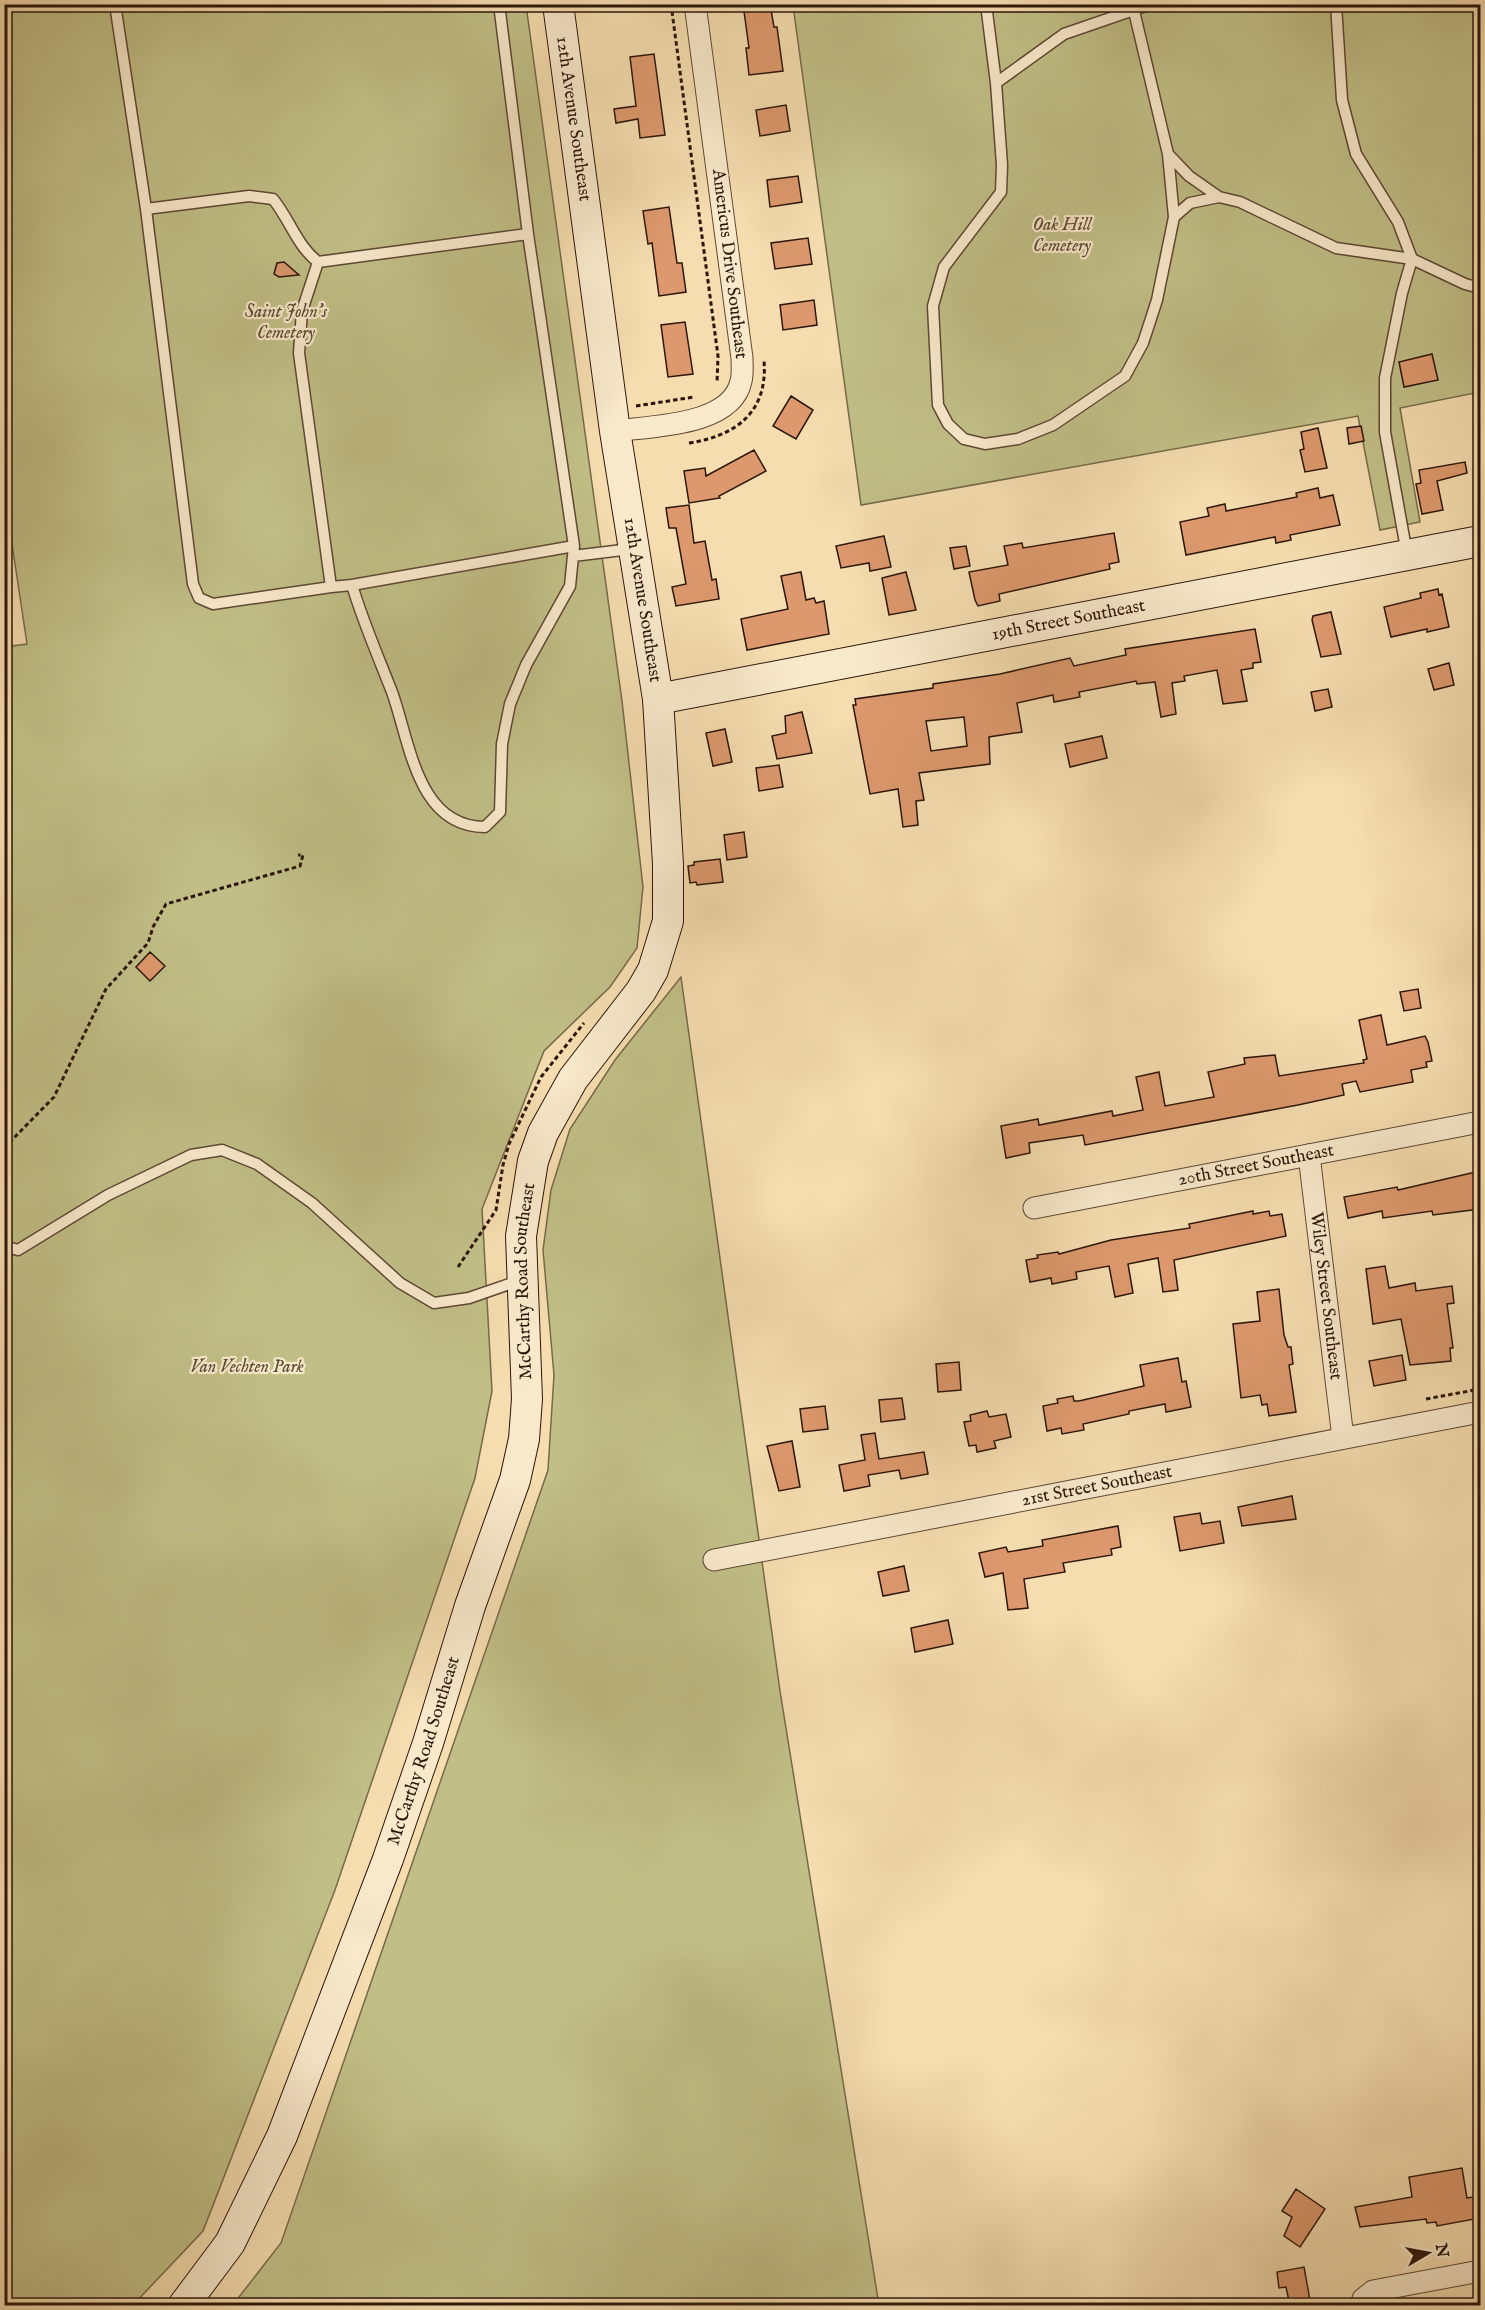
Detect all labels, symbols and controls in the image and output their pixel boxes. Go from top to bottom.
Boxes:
street label: 12th Avenue Southeast [550,35,596,203]
street label: Americus Drive Southeast [706,167,752,360]
park label: Oak Hill Cemetery [1033,214,1093,258]
park label: Saint John's Cemetery [245,301,328,345]
street label: 12th Avenue Southeast [618,516,666,684]
street label: 19th Street Southeast [990,594,1147,646]
street label: 20th Street Southeast [1176,1139,1336,1191]
street label: McCarthy Road Southeast [509,1181,541,1380]
street label: Wiley Street Southeast [1304,1211,1347,1381]
park label: Van Vechten Park [190,1356,304,1379]
street label: 21st Street Southeast [1020,1460,1174,1512]
street label: McCarthy Road Southeast [382,1654,465,1848]
north arrow [1398,2223,1458,2283]
text: N [1430,2241,1452,2259]

